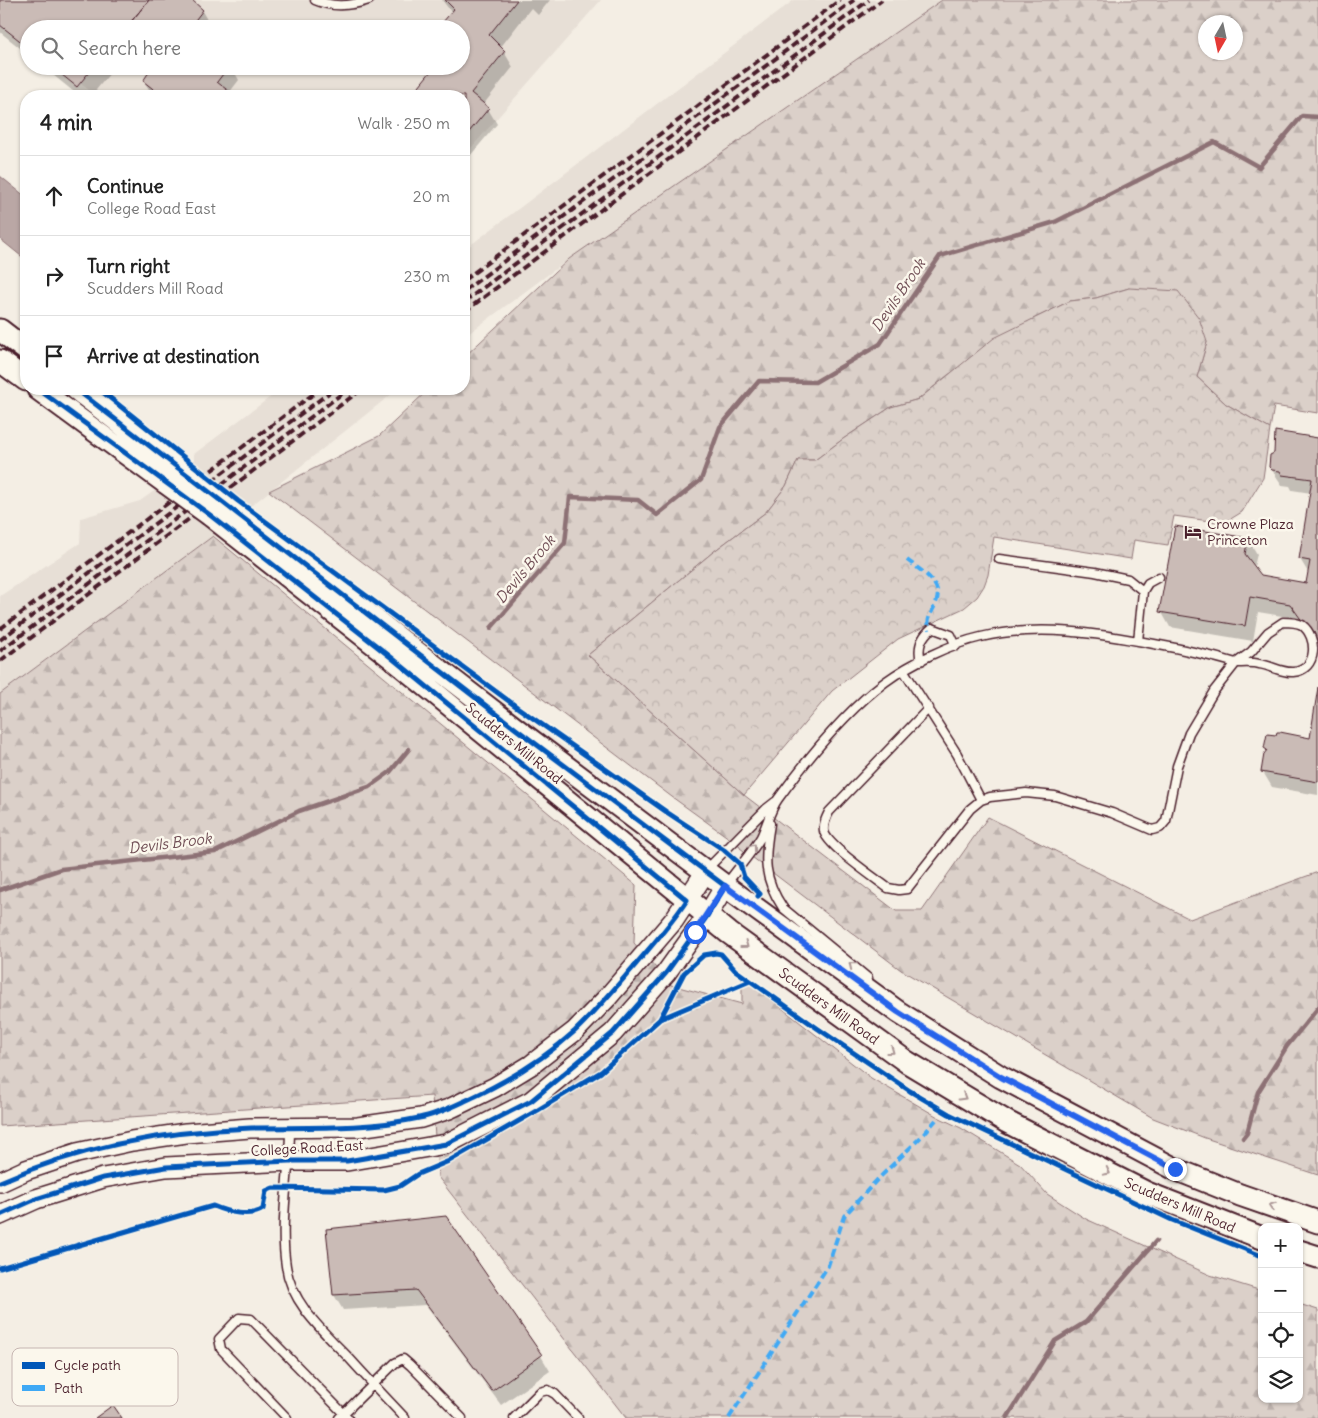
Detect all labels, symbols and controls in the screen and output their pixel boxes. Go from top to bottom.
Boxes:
north arrow [1198,15,1243,60]
search box [20,20,470,75]
icon: search [38,34,66,62]
text: Search here [78,36,181,60]
text: 4 min [40,109,92,136]
text: Walk · 250 m [358,113,450,133]
text: Continue [87,174,164,198]
icon: ahead [40,182,68,210]
text: 20 m [413,186,450,206]
text: College Road East [87,198,216,218]
text: Turn right [87,254,170,278]
water label: Devils Brook [867,254,930,335]
icon: right [40,262,68,290]
text: 230 m [404,266,450,286]
text: Scudders Mill Road [87,278,223,298]
icon: arrive [40,342,68,370]
text: Arrive at destination [87,344,260,368]
place label: Crowne Plaza Princeton [1207,515,1294,549]
hotel icon: Crowne Plaza Princeton [1183,522,1203,542]
water label: Devils Brook [491,530,560,607]
street label: Scudders Mill Road [462,698,566,788]
water label: Devils Brook [127,828,214,858]
one-way arrow [747,843,756,853]
route start [684,921,707,944]
one-way arrow [739,939,749,948]
one-way arrow [849,961,858,970]
street label: Scudders Mill Road [775,964,883,1048]
one-way arrow [885,1045,895,1054]
one-way arrow [957,1090,966,1100]
street label: College Road East [250,1136,364,1160]
route end [1164,1158,1187,1181]
one-way arrow [1101,1166,1110,1176]
street label: Scudders Mill Road [1122,1173,1238,1237]
one-way arrow [1268,1202,1277,1212]
map controls [1258,1223,1303,1403]
button: + [1258,1223,1303,1268]
button: − [1258,1268,1303,1313]
button: locate [1258,1313,1303,1358]
legend [12,1348,178,1406]
text: Cycle path [54,1356,121,1374]
button: layers [1258,1358,1303,1403]
text: Path [54,1379,83,1397]

